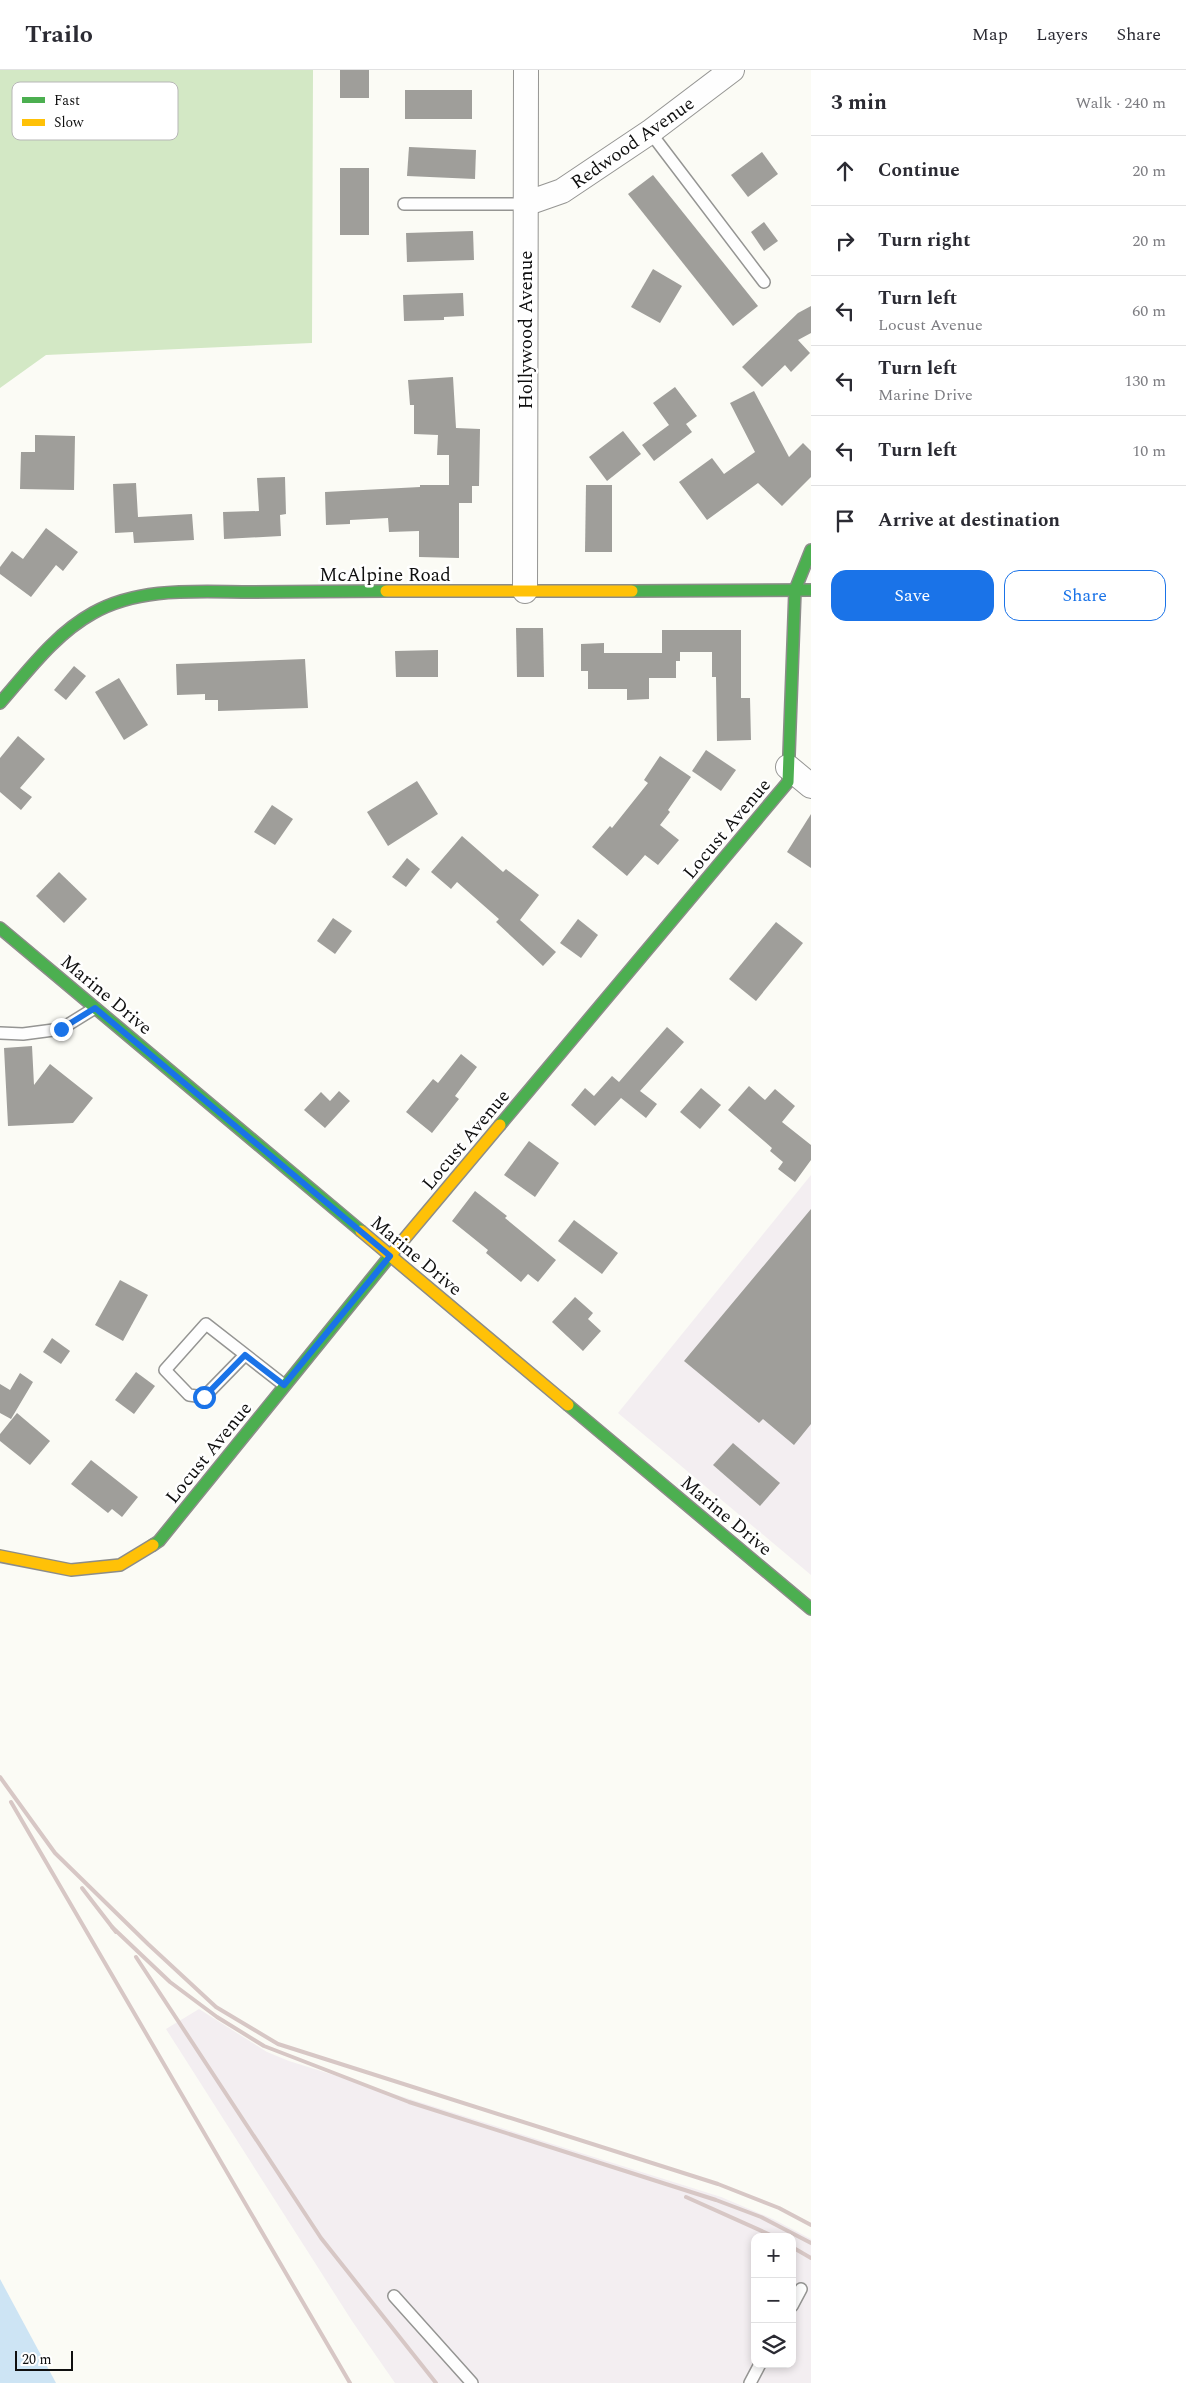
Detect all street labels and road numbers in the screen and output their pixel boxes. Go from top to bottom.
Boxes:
street label: Redwood Avenue [565,90,701,197]
street label: Hollywood Avenue [512,250,541,410]
street label: McAlpine Road [319,561,451,590]
street label: Locust Avenue [676,772,778,886]
street label: Marine Drive [54,948,158,1042]
street label: Locust Avenue [415,1083,517,1197]
street label: Marine Drive [364,1209,468,1303]
street label: Locust Avenue [159,1396,260,1510]
street label: Marine Drive [674,1469,778,1563]

